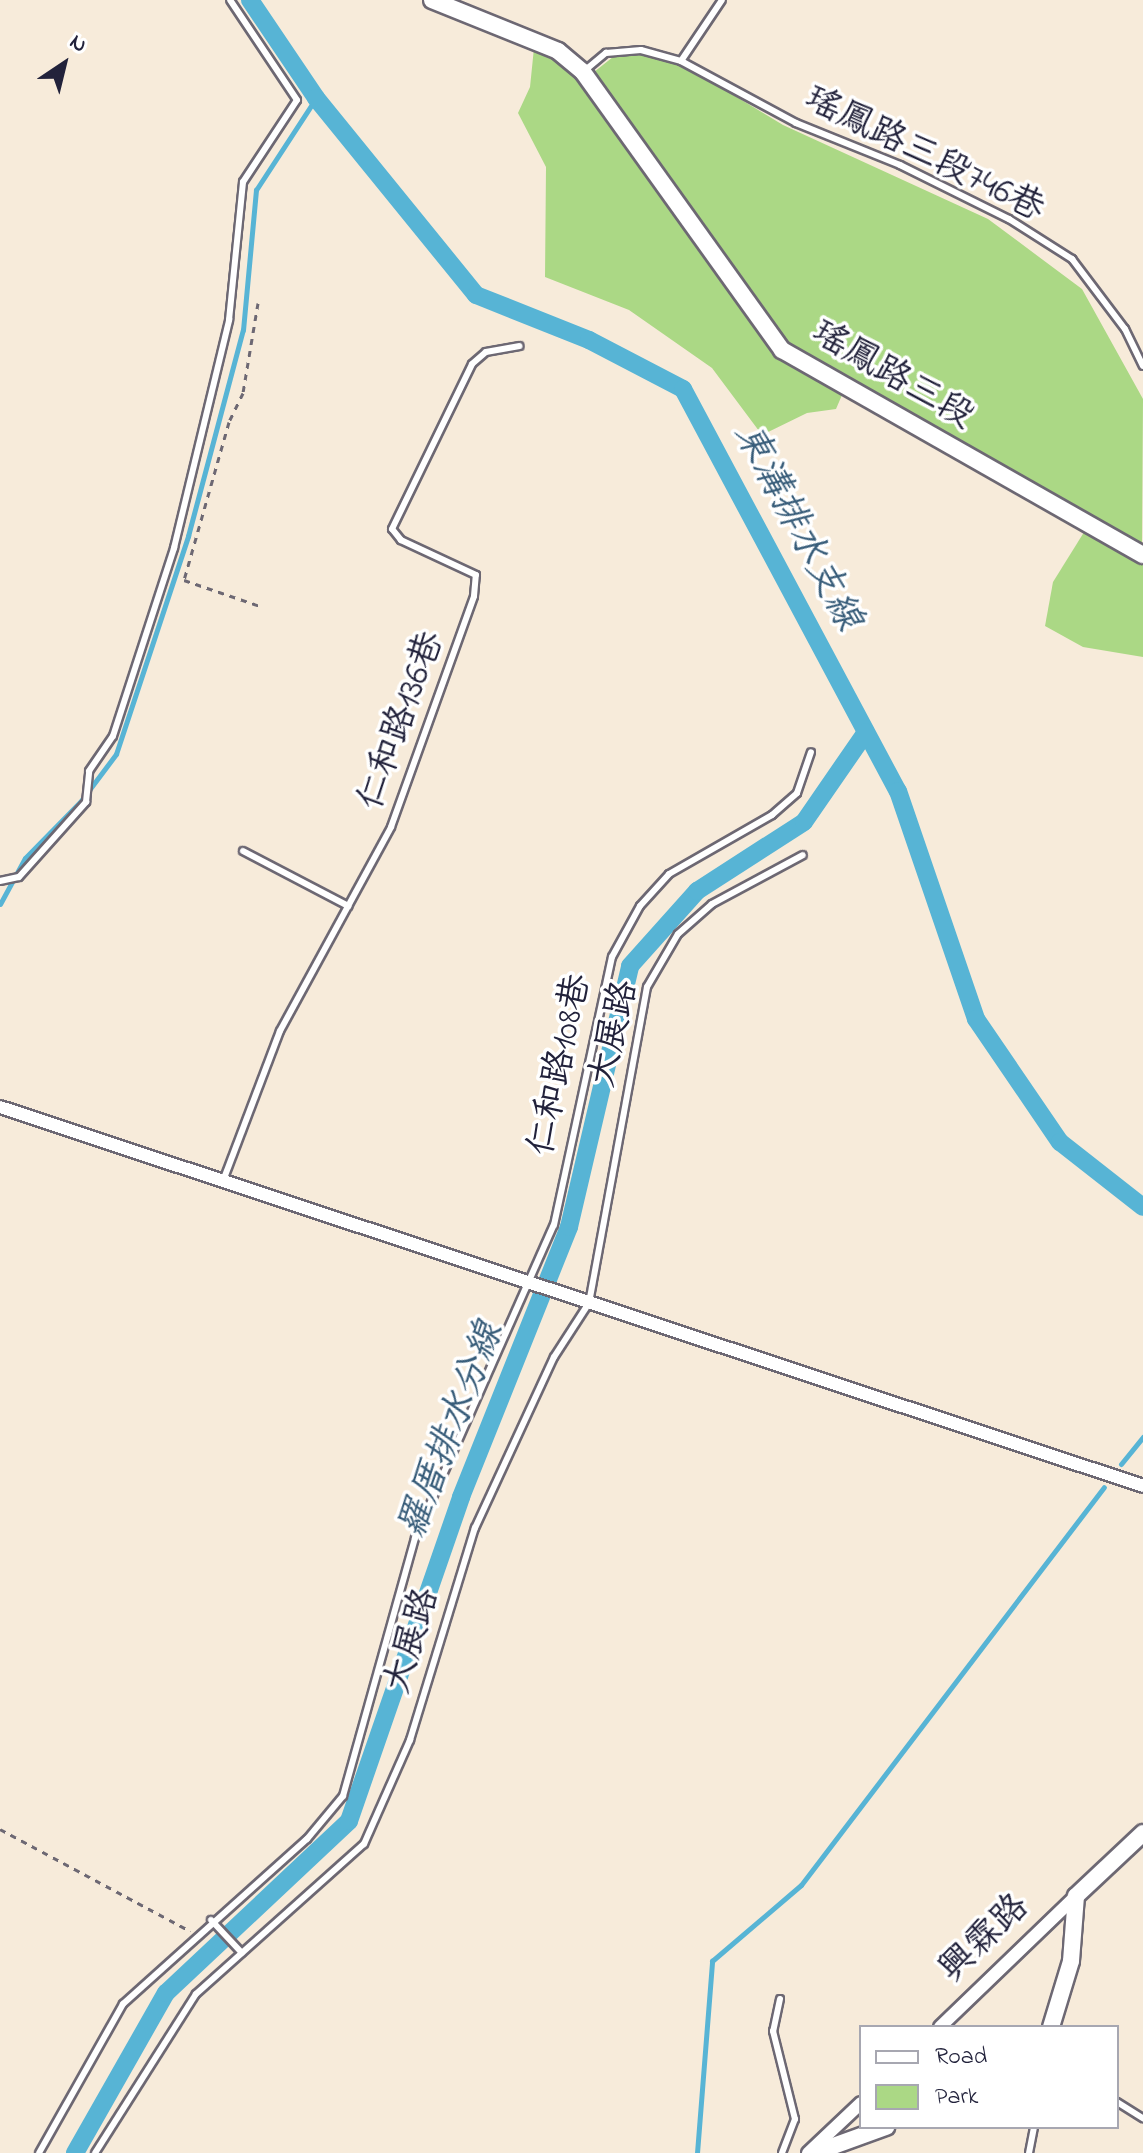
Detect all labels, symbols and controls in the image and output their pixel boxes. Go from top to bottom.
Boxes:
north arrow [24,24,104,104]
text: N [62,27,93,62]
street label: 瑤鳳路三段746巷 [797,78,1051,232]
street label: 瑤鳳路三段 [803,312,981,440]
water label: 東溝排水支線 [722,417,870,639]
street label: 仁和路136巷 [350,626,454,816]
street label: 仁和路108巷 [521,970,601,1160]
street label: 大展路 [582,977,648,1091]
water label: 羅厝排水分線 [391,1316,515,1546]
street label: 大展路 [377,1583,449,1699]
street label: 興霖路 [931,1886,1039,1992]
legend [859,2025,1119,2129]
text: Road [935,2040,987,2075]
text: Park [935,2080,978,2115]

